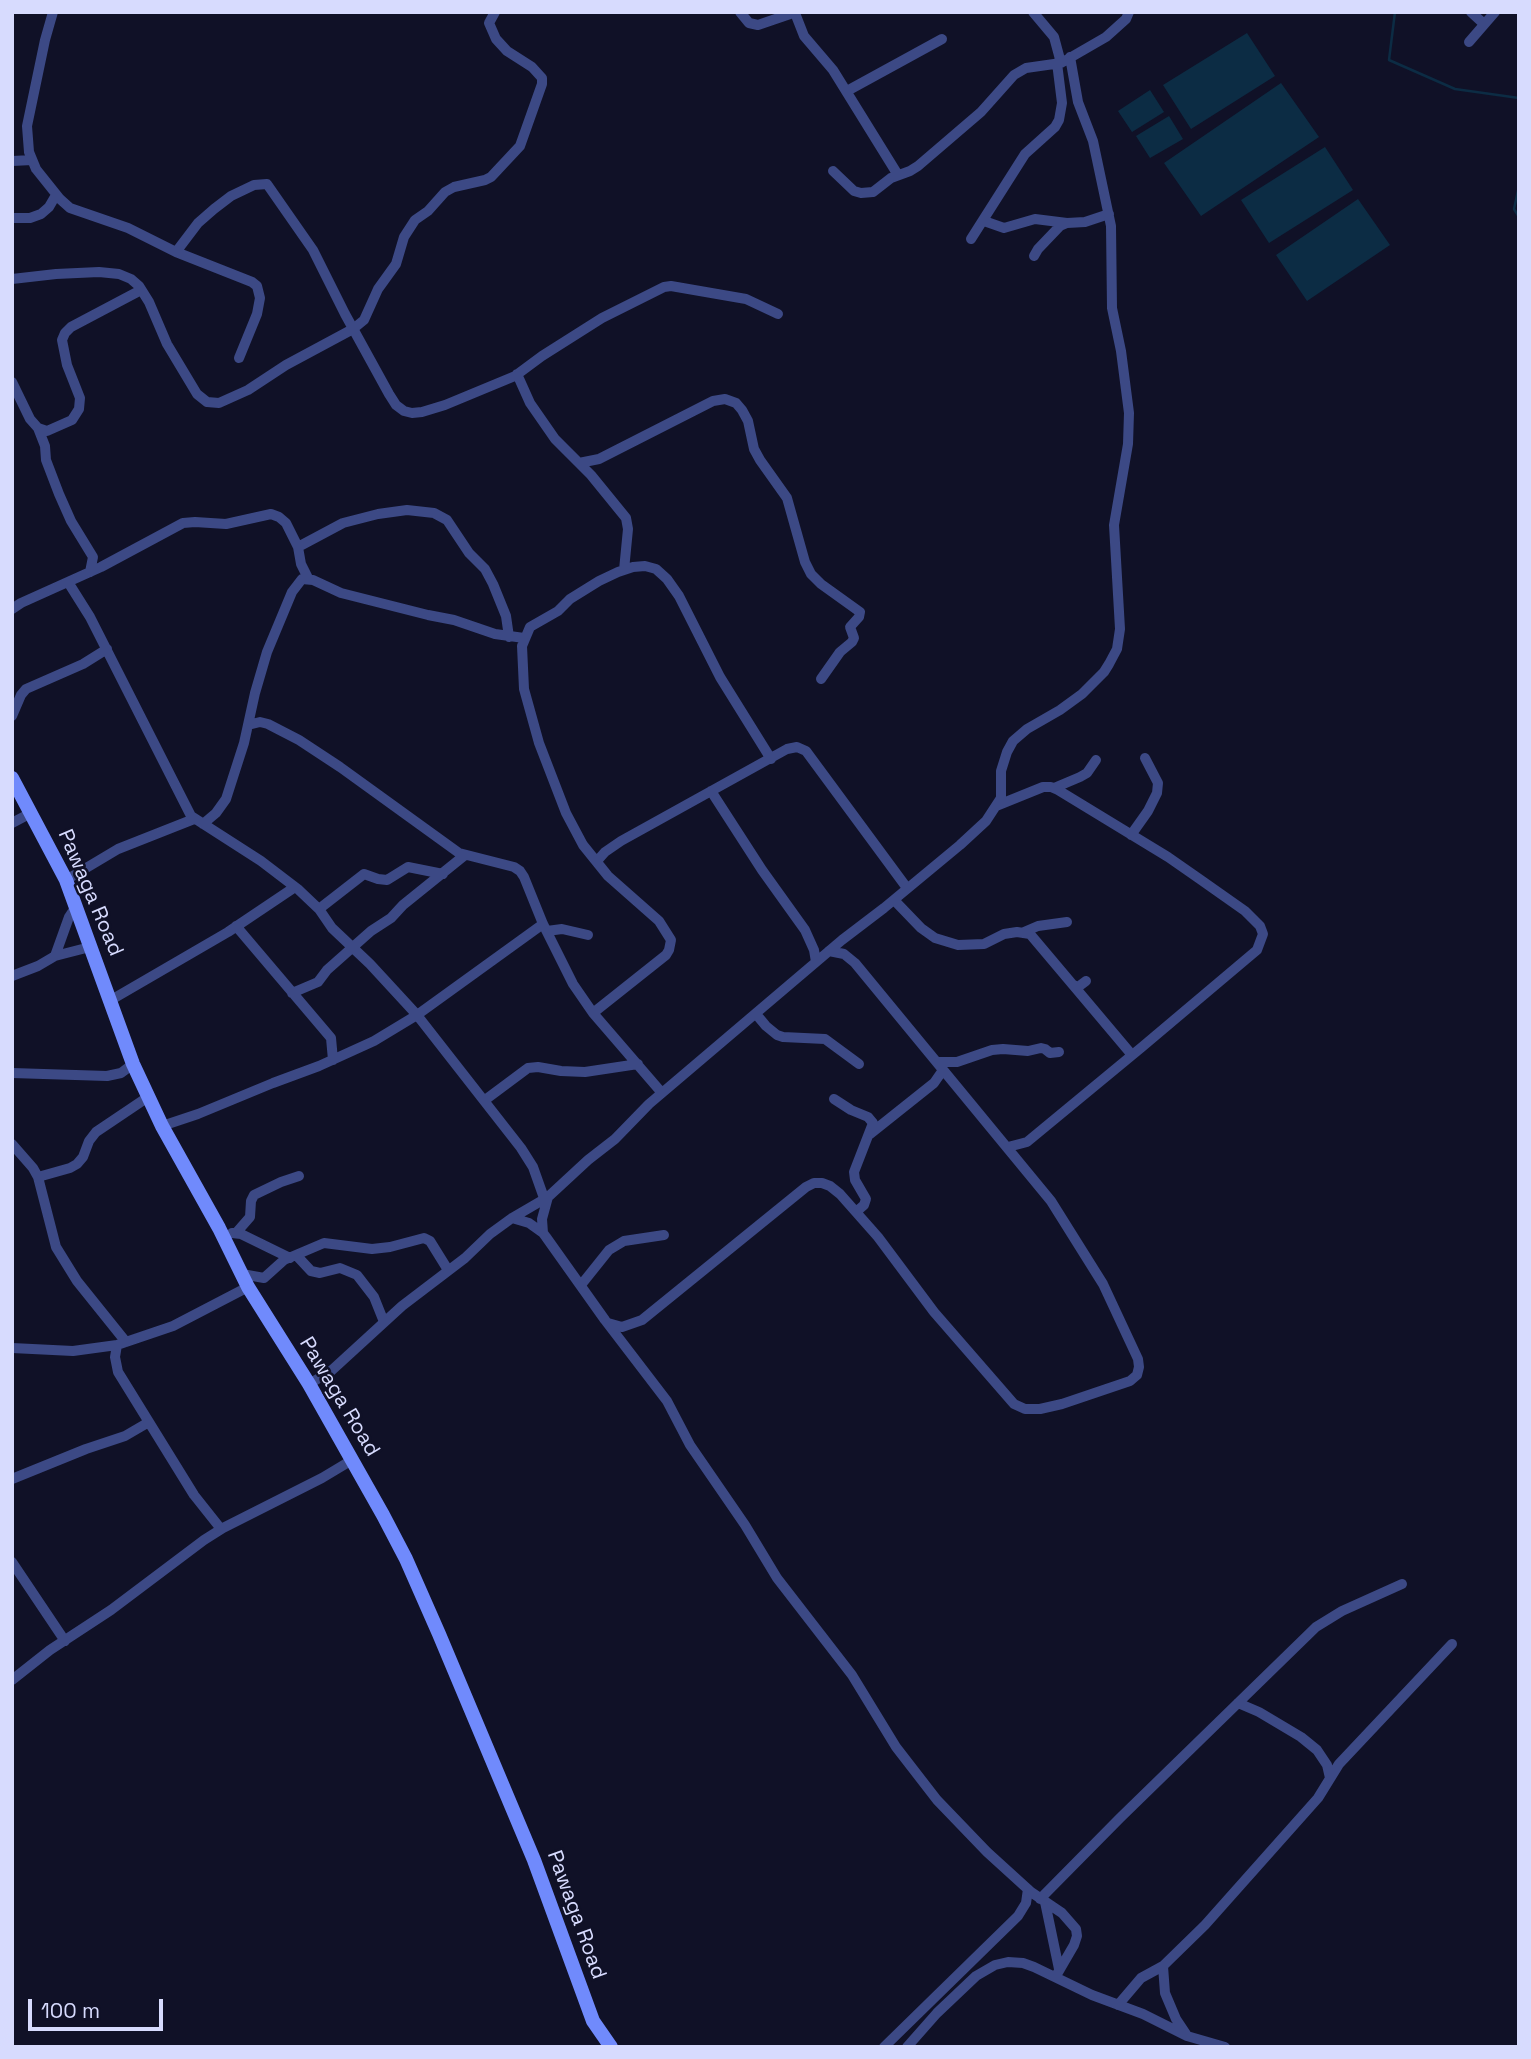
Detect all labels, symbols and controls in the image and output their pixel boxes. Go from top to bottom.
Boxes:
street label: Pawaga Road [52,826,128,960]
street label: Pawaga Road [293,1333,385,1461]
street label: Pawaga Road [541,1847,611,1983]
scale bar [32,1986,166,2030]
text: 100 m [41,1997,100,2024]

